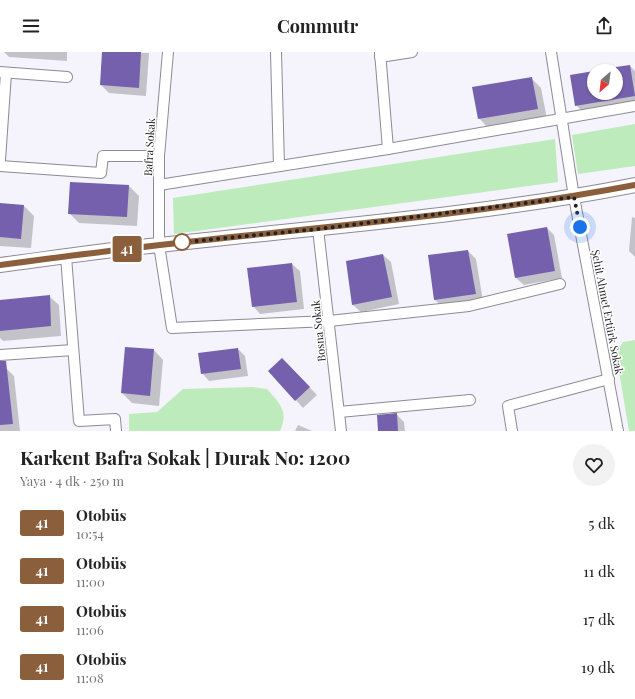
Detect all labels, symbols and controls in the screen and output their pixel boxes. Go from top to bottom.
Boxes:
text: Commutr [277,14,358,38]
icon: menu [20,15,42,37]
icon: share [593,15,615,37]
north arrow [587,64,623,100]
map controls [587,64,623,100]
street label: Bafra Sokak [140,117,158,177]
your location [570,217,590,237]
unlabelled marker [173,233,191,251]
line badge: 41 [109,236,145,262]
text: 41 [121,239,133,258]
street label: Şehit Ahmet Ertürk Sokak [589,248,627,376]
street label: Bosna Sokak [307,299,329,363]
text: Karkent Bafra Sokak | Durak No: 1200 [20,444,350,470]
button: heart [573,444,615,486]
text: Yaya · 4 dk · 250 m [20,472,124,489]
text: Otobüs [76,505,126,525]
text: 41 [36,513,48,532]
text: 5 dk [588,513,615,533]
text: 10:54 [76,525,104,542]
text: Otobüs [76,553,126,573]
text: 41 [36,561,48,580]
text: 11 dk [583,561,615,581]
text: 11:00 [76,573,105,590]
text: Otobüs [76,601,126,621]
text: 41 [36,609,48,628]
text: 17 dk [583,609,615,629]
text: 11:06 [76,621,104,638]
text: Otobüs [76,649,126,669]
text: 41 [36,657,48,676]
text: 19 dk [581,657,615,677]
text: 11:08 [76,669,104,686]

